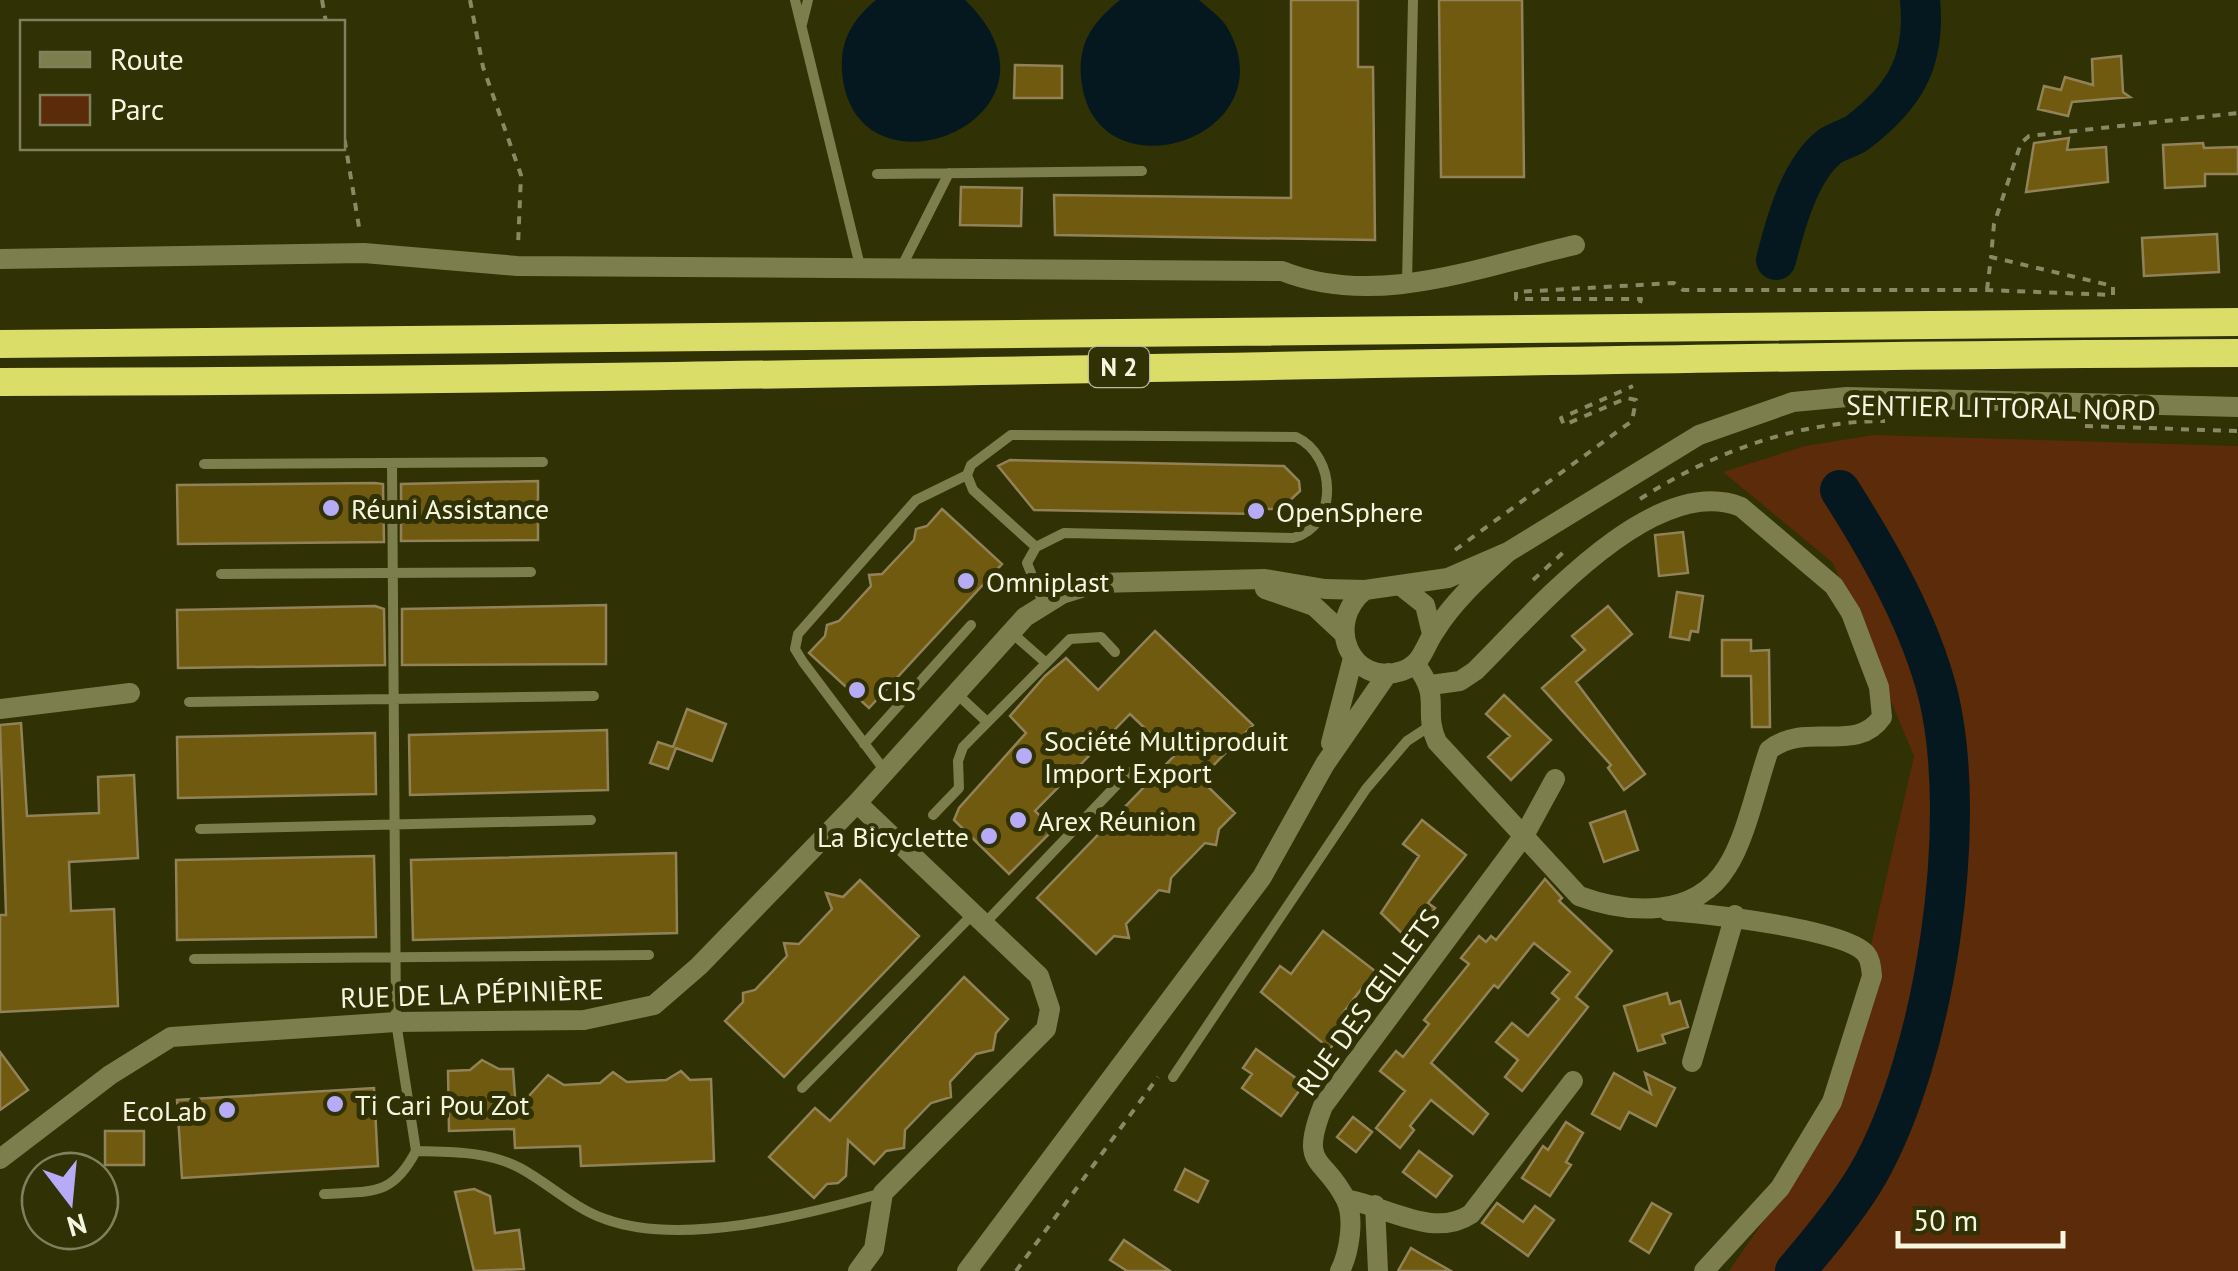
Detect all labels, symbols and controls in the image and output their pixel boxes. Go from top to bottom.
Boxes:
legend [20,20,345,150]
text: Route [110,39,184,78]
text: Parc [110,89,164,128]
road number: N 2 [1089,347,1149,387]
street label: SENTIER LITTORAL NORD [1846,386,2156,428]
place label: Réuni Assistance [351,490,549,527]
place label: OpenSphere [1276,493,1423,530]
marker: Réuni Assistance [320,497,342,519]
marker: OpenSphere [1245,500,1267,522]
place label: Omniplast [986,563,1110,600]
marker: Omniplast [955,570,977,592]
place label: CIS [877,672,916,709]
marker: CIS [846,679,868,701]
place label: Société Multiproduit Import Export [1044,722,1289,791]
marker: Société Multiproduit Import Export [1013,745,1035,767]
place label: Arex Réunion [1038,802,1196,839]
marker: Arex Réunion [1007,809,1029,831]
place label: La Bicyclette [817,818,969,855]
marker: La Bicyclette [978,825,1000,847]
street label: RUE DES ŒILLETS [1288,901,1448,1103]
street label: RUE DE LA PÉPINIÈRE [340,970,604,1016]
place label: Ti Cari Pou Zot [355,1086,530,1123]
place label: EcoLab [122,1092,207,1129]
marker: Ti Cari Pou Zot [324,1093,346,1115]
marker: EcoLab [216,1099,238,1121]
north arrow [20,1151,120,1251]
scale bar [1898,1186,2063,1248]
text: 50 m [1913,1200,1978,1239]
text: N [63,1205,91,1246]

